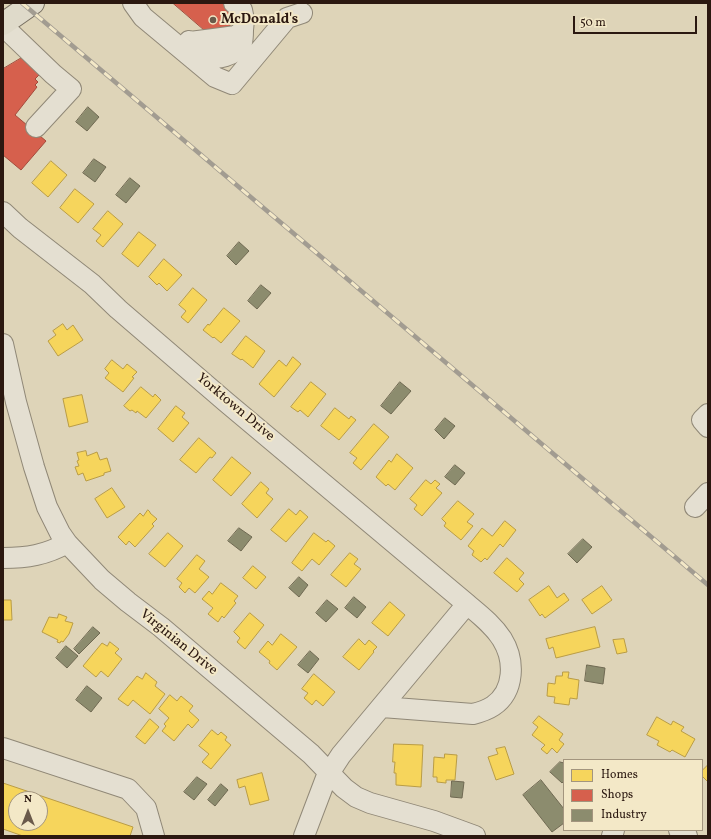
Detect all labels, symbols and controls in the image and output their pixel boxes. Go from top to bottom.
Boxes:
scale bar [575,8,699,34]
place label: McDonald's [221,12,298,28]
marker: McDonald's [208,15,218,25]
text: 50 m [580,15,606,31]
street label: Yorktown Drive [193,370,277,446]
street label: Virginian Drive [136,607,220,679]
legend [563,759,703,831]
text: Homes [601,767,638,783]
text: Shops [601,787,633,803]
north arrow [8,791,48,831]
text: N [24,792,32,807]
text: Industry [601,807,647,823]

